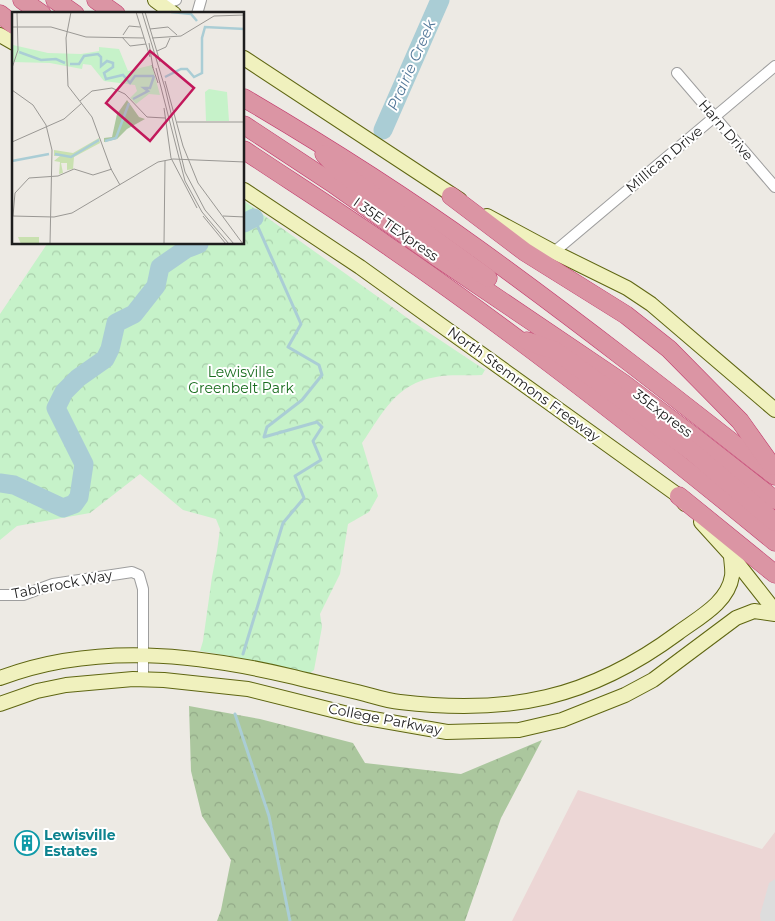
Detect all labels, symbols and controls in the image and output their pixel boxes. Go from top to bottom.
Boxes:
inset map [12,12,245,245]
water label: Prairie Creek [383,16,440,113]
street label: Harn Drive [695,96,757,164]
street label: Millican Drive [622,122,706,196]
street label: I 35E TEXpress [350,193,442,265]
street label: North Stemmons Freeway [444,323,604,446]
park label: Lewisville Greenbelt Park [188,363,294,397]
street label: 35Express [630,385,696,441]
street label: Tablerock Way [10,565,114,603]
street label: College Parkway [327,699,444,739]
place label: Lewisville Estates [44,826,116,860]
building icon: Lewisville Estates [14,830,40,856]

